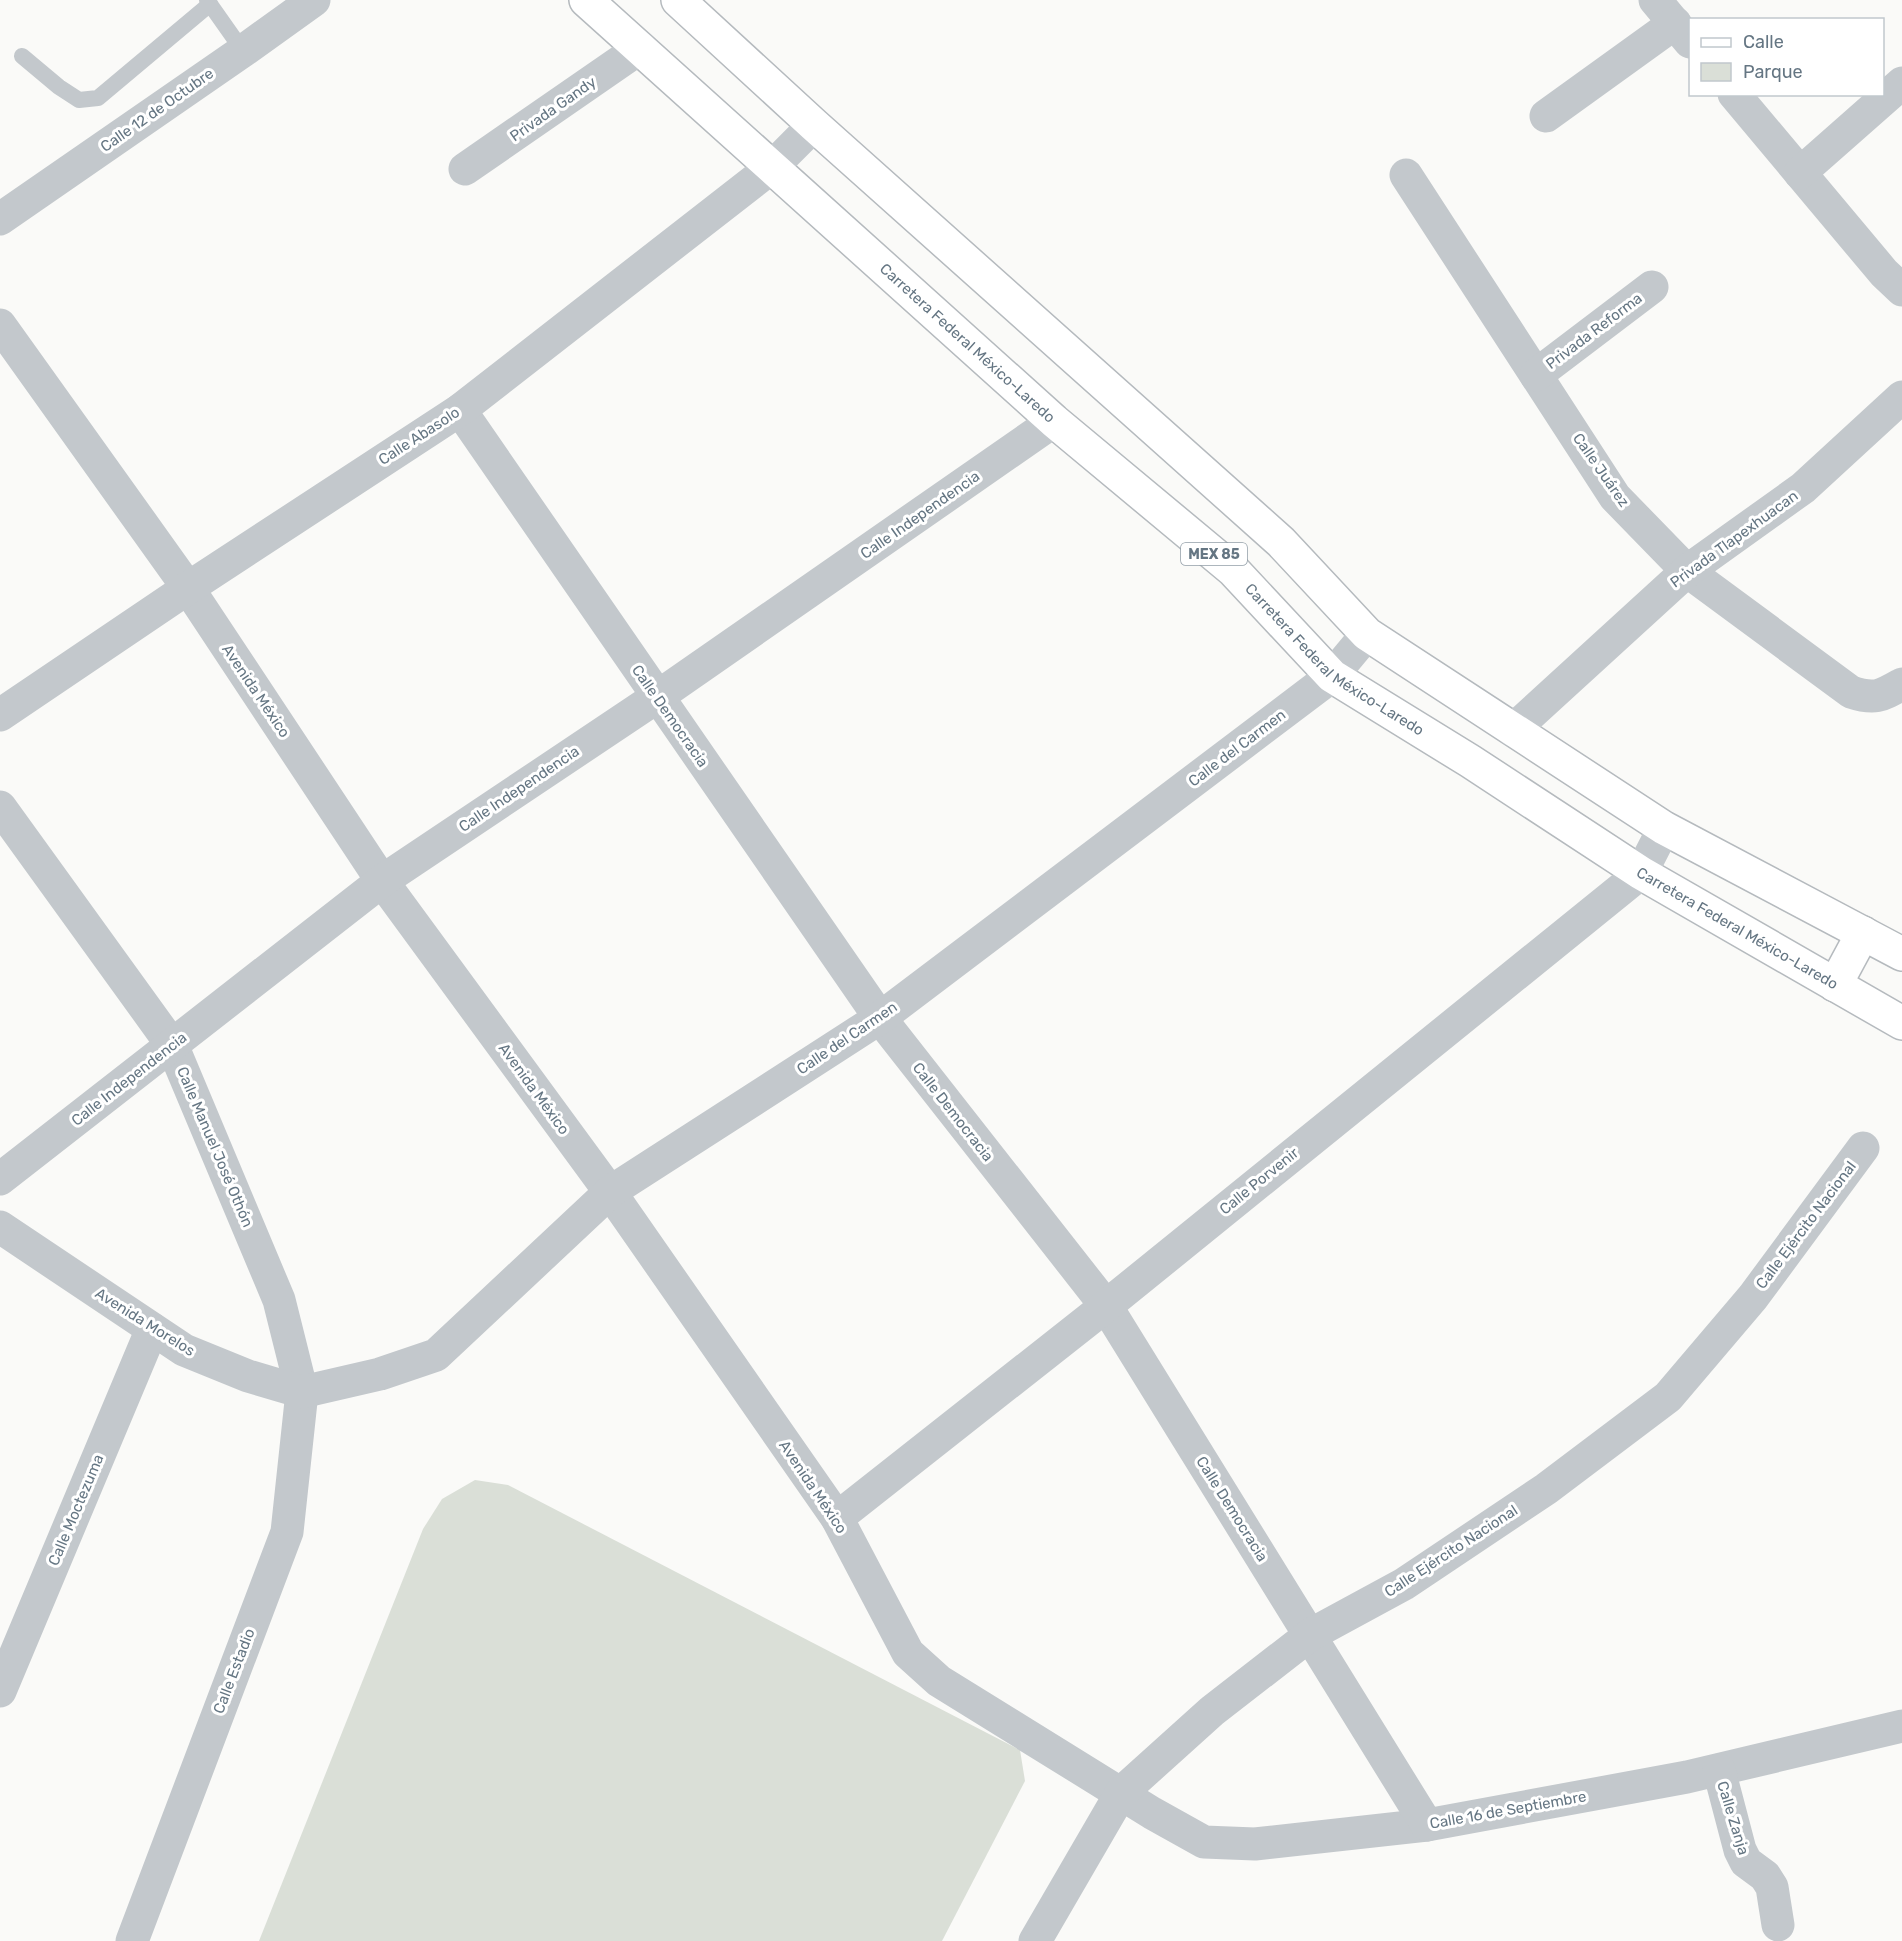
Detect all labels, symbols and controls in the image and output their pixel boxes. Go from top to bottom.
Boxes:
legend [1689,18,1884,96]
text: Calle [1743,31,1784,53]
text: Parque [1743,61,1803,83]
street label: Calle 12 de Octubre [97,64,217,156]
street label: Privada Gandy [507,73,599,145]
street label: Carretera Federal México-Laredo [876,260,1059,427]
street label: Privada Reforma [1542,289,1646,373]
street label: Calle Abasolo [375,403,463,469]
street label: Calle Juárez [1569,430,1633,511]
street label: Calle Independencia [857,467,983,563]
street label: Privada Tlapexhuacan [1667,487,1801,591]
road number: MEX 85 [1181,543,1247,565]
street label: Carretera Federal México-Laredo [1241,580,1427,739]
street label: Avenida México [218,641,294,741]
street label: Calle Democracia [628,661,712,771]
street label: Calle del Carmen [1185,706,1289,790]
street label: Calle Independencia [455,742,583,836]
street label: Carretera Federal México-Laredo [1633,863,1841,993]
street label: Calle del Carmen [793,998,901,1078]
street label: Calle Independencia [68,1028,190,1130]
street label: Avenida México [495,1040,573,1138]
street label: Calle Democracia [909,1059,997,1165]
street label: Calle Manuel José Othón [173,1064,257,1230]
street label: Calle Porvenir [1216,1144,1302,1218]
street label: Calle Ejército Nacional [1752,1158,1860,1292]
street label: Avenida Morelos [92,1284,198,1360]
street label: Avenida México [775,1437,851,1537]
street label: Calle Moctezuma [44,1452,108,1568]
street label: Calle Democracia [1192,1453,1272,1565]
street label: Calle Ejército Nacional [1381,1501,1521,1601]
street label: Calle Estadio [210,1626,258,1716]
street label: Calle Zanja [1713,1779,1753,1857]
street label: Calle 16 de Septiembre [1428,1787,1588,1833]

